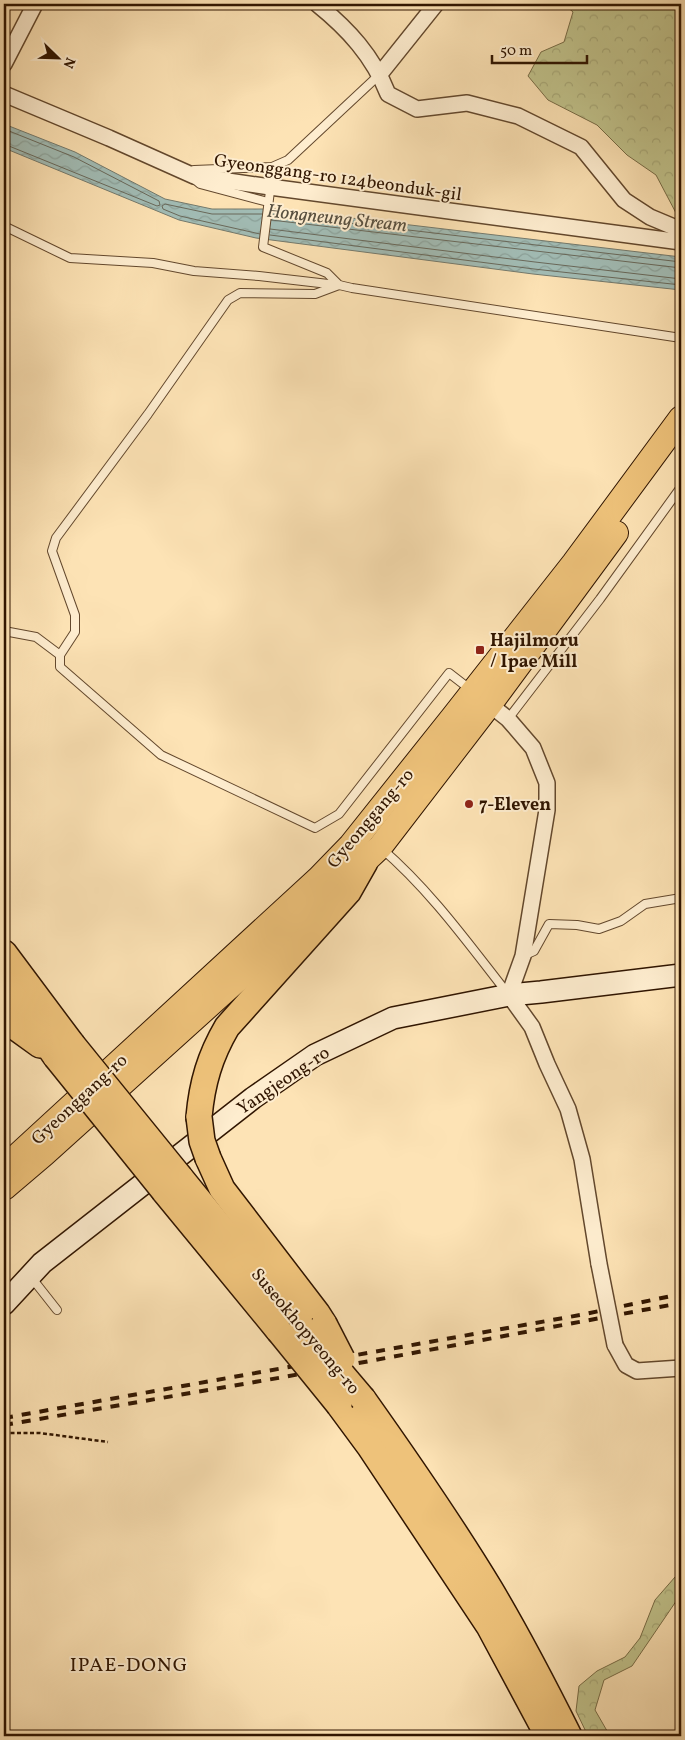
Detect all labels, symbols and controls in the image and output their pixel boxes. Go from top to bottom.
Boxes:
north arrow [32,32,82,82]
scale bar [492,32,588,64]
text: 50 m [500,41,532,62]
text: N [58,54,79,71]
street label: Gyeonggang-ro 124beonduk-gil [212,149,463,208]
water label: Hongneung Stream [265,199,408,239]
place label: Hajilmoru / Ipae Mill [490,629,579,675]
marker: Hajilmoru / Ipae Mill [474,644,486,656]
street label: Gyeonggang-ro [322,764,420,874]
place label: 7-Eleven [479,793,551,818]
marker: 7-Eleven [463,798,475,810]
street label: Yangjeong-ro [233,1041,335,1121]
street label: Gyeonggang-ro [26,1049,134,1151]
street label: Suseokhopyeong-ro [244,1263,365,1401]
district label: IPAE-DONG [70,1652,188,1680]

